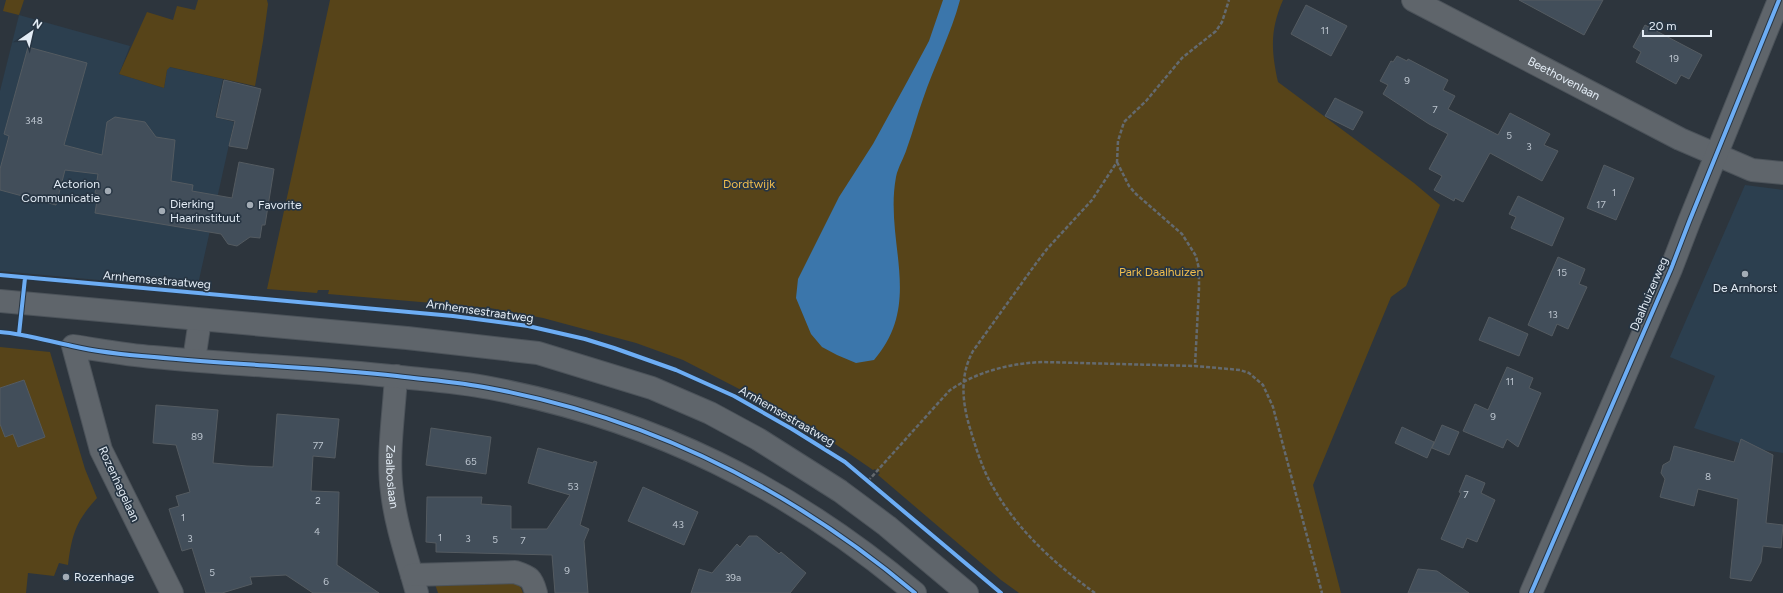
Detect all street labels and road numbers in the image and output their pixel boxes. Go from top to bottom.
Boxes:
street label: Beethovenlaan [1525,54,1603,103]
street label: Daalhuizerweg [1627,255,1671,333]
street label: Arnhemsestraatweg [102,268,212,292]
street label: Arnhemsestraatweg [425,297,535,325]
street label: Arnhemsestraatweg [737,383,837,449]
street label: Rozenhagelaan [95,444,143,524]
street label: Zaalboslaan [383,445,401,510]

